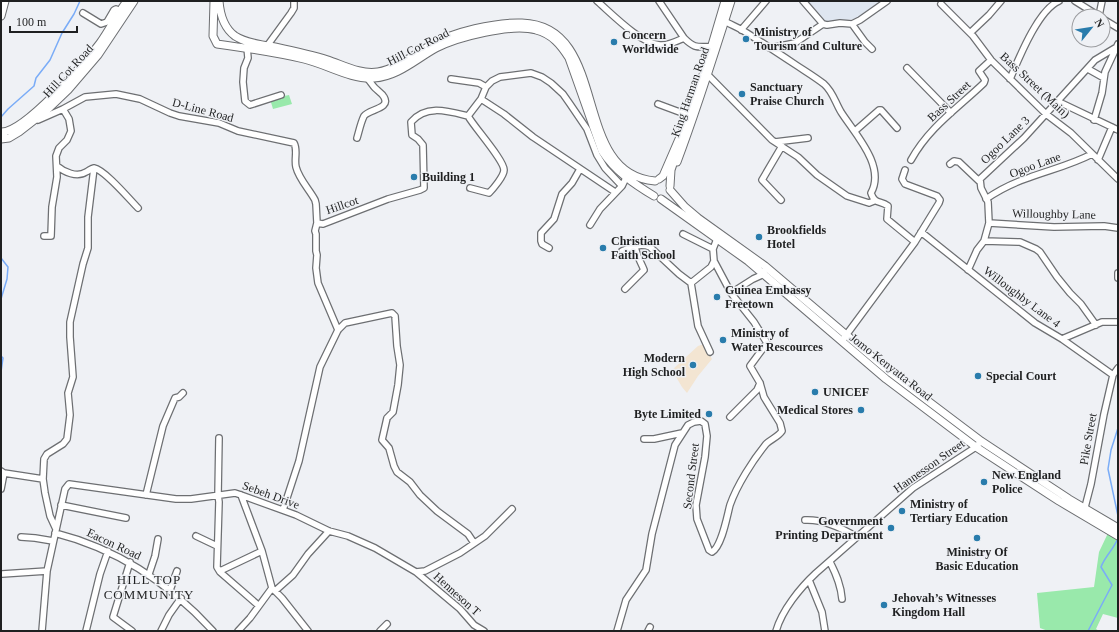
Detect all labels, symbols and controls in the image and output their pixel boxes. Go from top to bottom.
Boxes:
scale bar [10,8,77,34]
north arrow [1071,8,1111,48]
text: 100 m [16,15,47,29]
text: N [1092,17,1107,29]
street label: Hill Cot Road [385,25,451,69]
place label: Ministry of Tourism and Culture [754,25,863,53]
place label: Concern Worldwide [622,28,679,56]
marker: Ministry of Tourism and Culture [741,34,751,44]
marker: Concern Worldwide [609,37,619,47]
street label: Hill Cot Road [40,42,96,100]
street label: King Harman Road [668,45,712,139]
street label: Bass Street (Main) [997,49,1073,121]
street label: Bass Street [925,77,974,124]
place label: Sanctuary Praise Church [750,80,824,108]
marker: Sanctuary Praise Church [737,89,747,99]
street label: D-Line Road [171,95,235,125]
street label: Ogoo Lane 3 [978,113,1032,167]
street label: Ogoo Lane [1007,149,1063,181]
place label: Building 1 [422,170,475,184]
marker: Building 1 [409,172,419,182]
street label: Hillcot [324,193,361,217]
street label: Willoughby Lane [1012,206,1096,222]
place label: Brookfields Hotel [767,223,826,251]
marker: Brookfields Hotel [754,232,764,242]
place label: Christian Faith School [611,234,676,262]
marker: Christian Faith School [598,243,608,253]
street label: Willoughby Lane 4 [981,263,1063,331]
place label: Guinea Embassy Freetown [725,283,811,311]
marker: Guinea Embassy Freetown [712,292,722,302]
place label: Ministry of Water Rescources [731,326,823,354]
street label: Jomo Kenyatta Road [847,330,935,404]
marker: Ministry of Water Rescources [718,335,728,345]
place label: Modern High School [623,351,686,379]
marker: Modern High School [688,360,698,370]
place label: Special Court [986,369,1056,383]
marker: Special Court [973,371,983,381]
place label: UNICEF [823,385,869,399]
marker: UNICEF [810,387,820,397]
place label: Medical Stores [777,403,853,417]
marker: Medical Stores [856,405,866,415]
place label: Byte Limited [634,407,701,421]
marker: Byte Limited [704,409,714,419]
street label: Pike Street [1077,411,1100,466]
street label: Hannesson Street [891,436,968,496]
street label: Second Street [680,442,702,510]
place label: New England Police [992,468,1061,496]
marker: New England Police [979,477,989,487]
street label: Sebeh Drive [241,478,301,512]
place label: Ministry of Tertiary Education [910,497,1008,525]
marker: Ministry of Tertiary Education [897,506,907,516]
place label: Government Printing Department [775,514,883,542]
marker: Government Printing Department [886,523,896,533]
street label: Eacon Road [85,525,143,563]
marker: Ministry Of Basic Education [972,533,982,543]
place label: Ministry Of Basic Education [935,545,1019,573]
street label: Henneson T [431,569,484,619]
district label: HILL TOP COMMUNITY [104,572,194,602]
place label: Jehovah’s Witnesses Kingdom Hall [892,591,996,619]
marker: Jehovah’s Witnesses Kingdom Hall [879,600,889,610]

